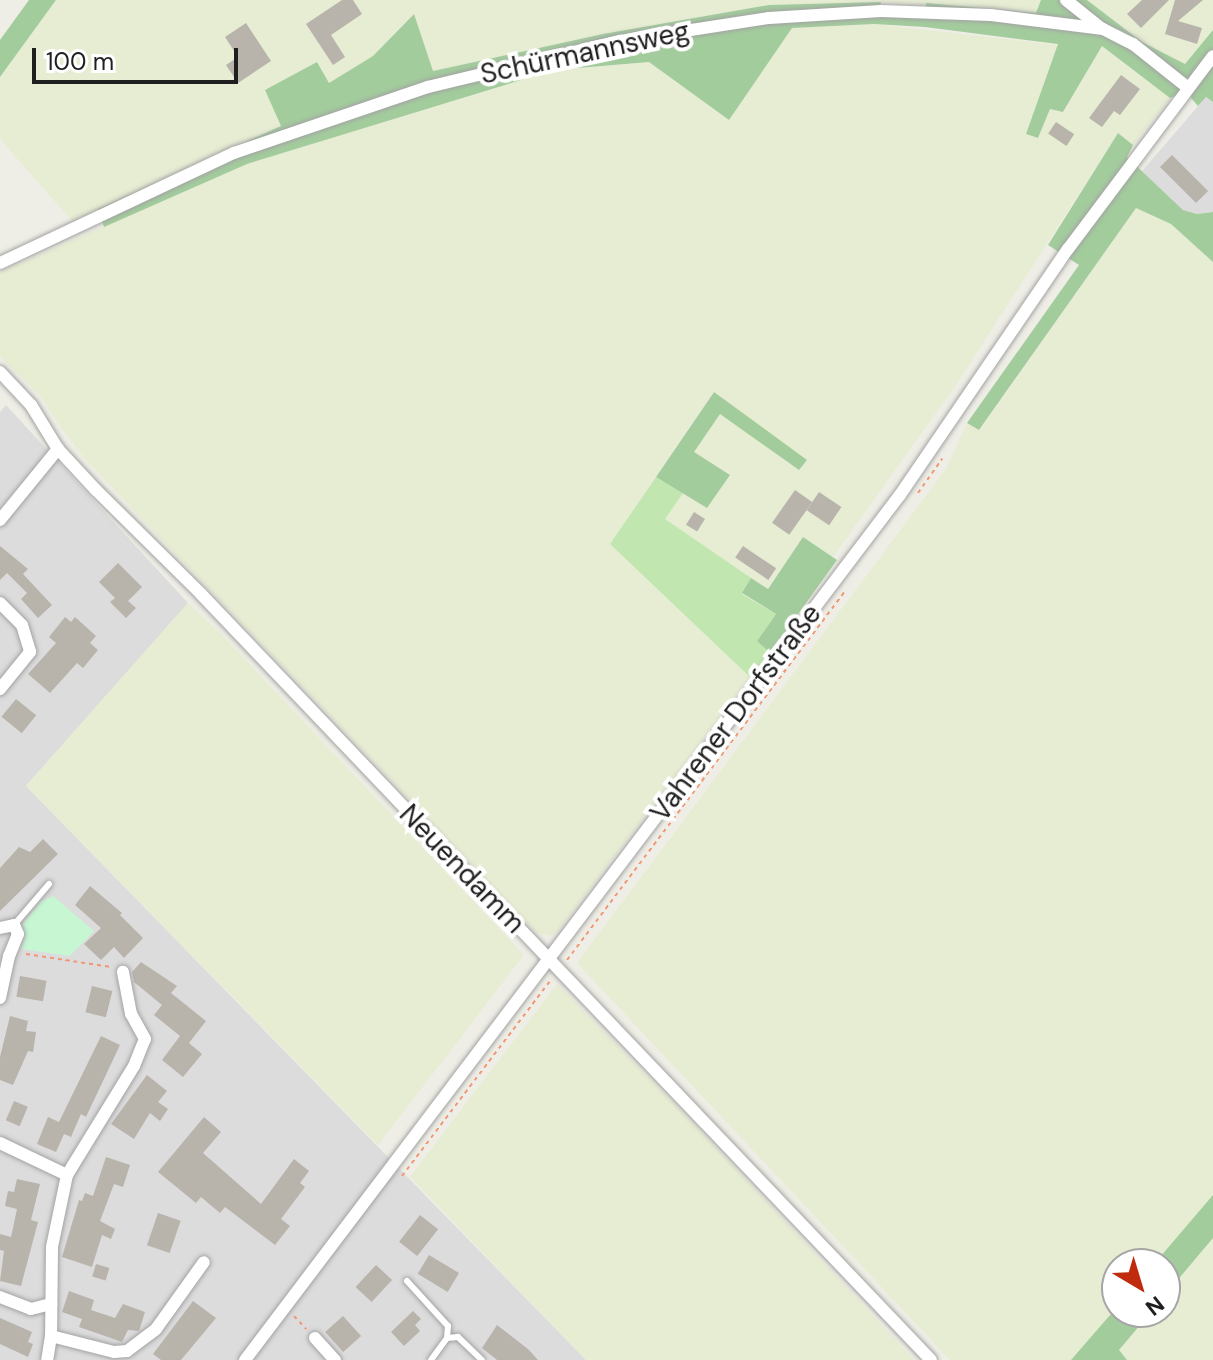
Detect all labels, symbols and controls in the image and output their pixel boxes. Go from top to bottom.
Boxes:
street label: Schürmannsweg [477,14,693,92]
scale bar [36,32,242,82]
text: 100 m [46,46,114,77]
street label: Vahrener Dorfstraße [643,598,829,828]
street label: Neuendamm [392,798,532,940]
north arrow [1101,1248,1181,1328]
text: N [1140,1289,1170,1322]

